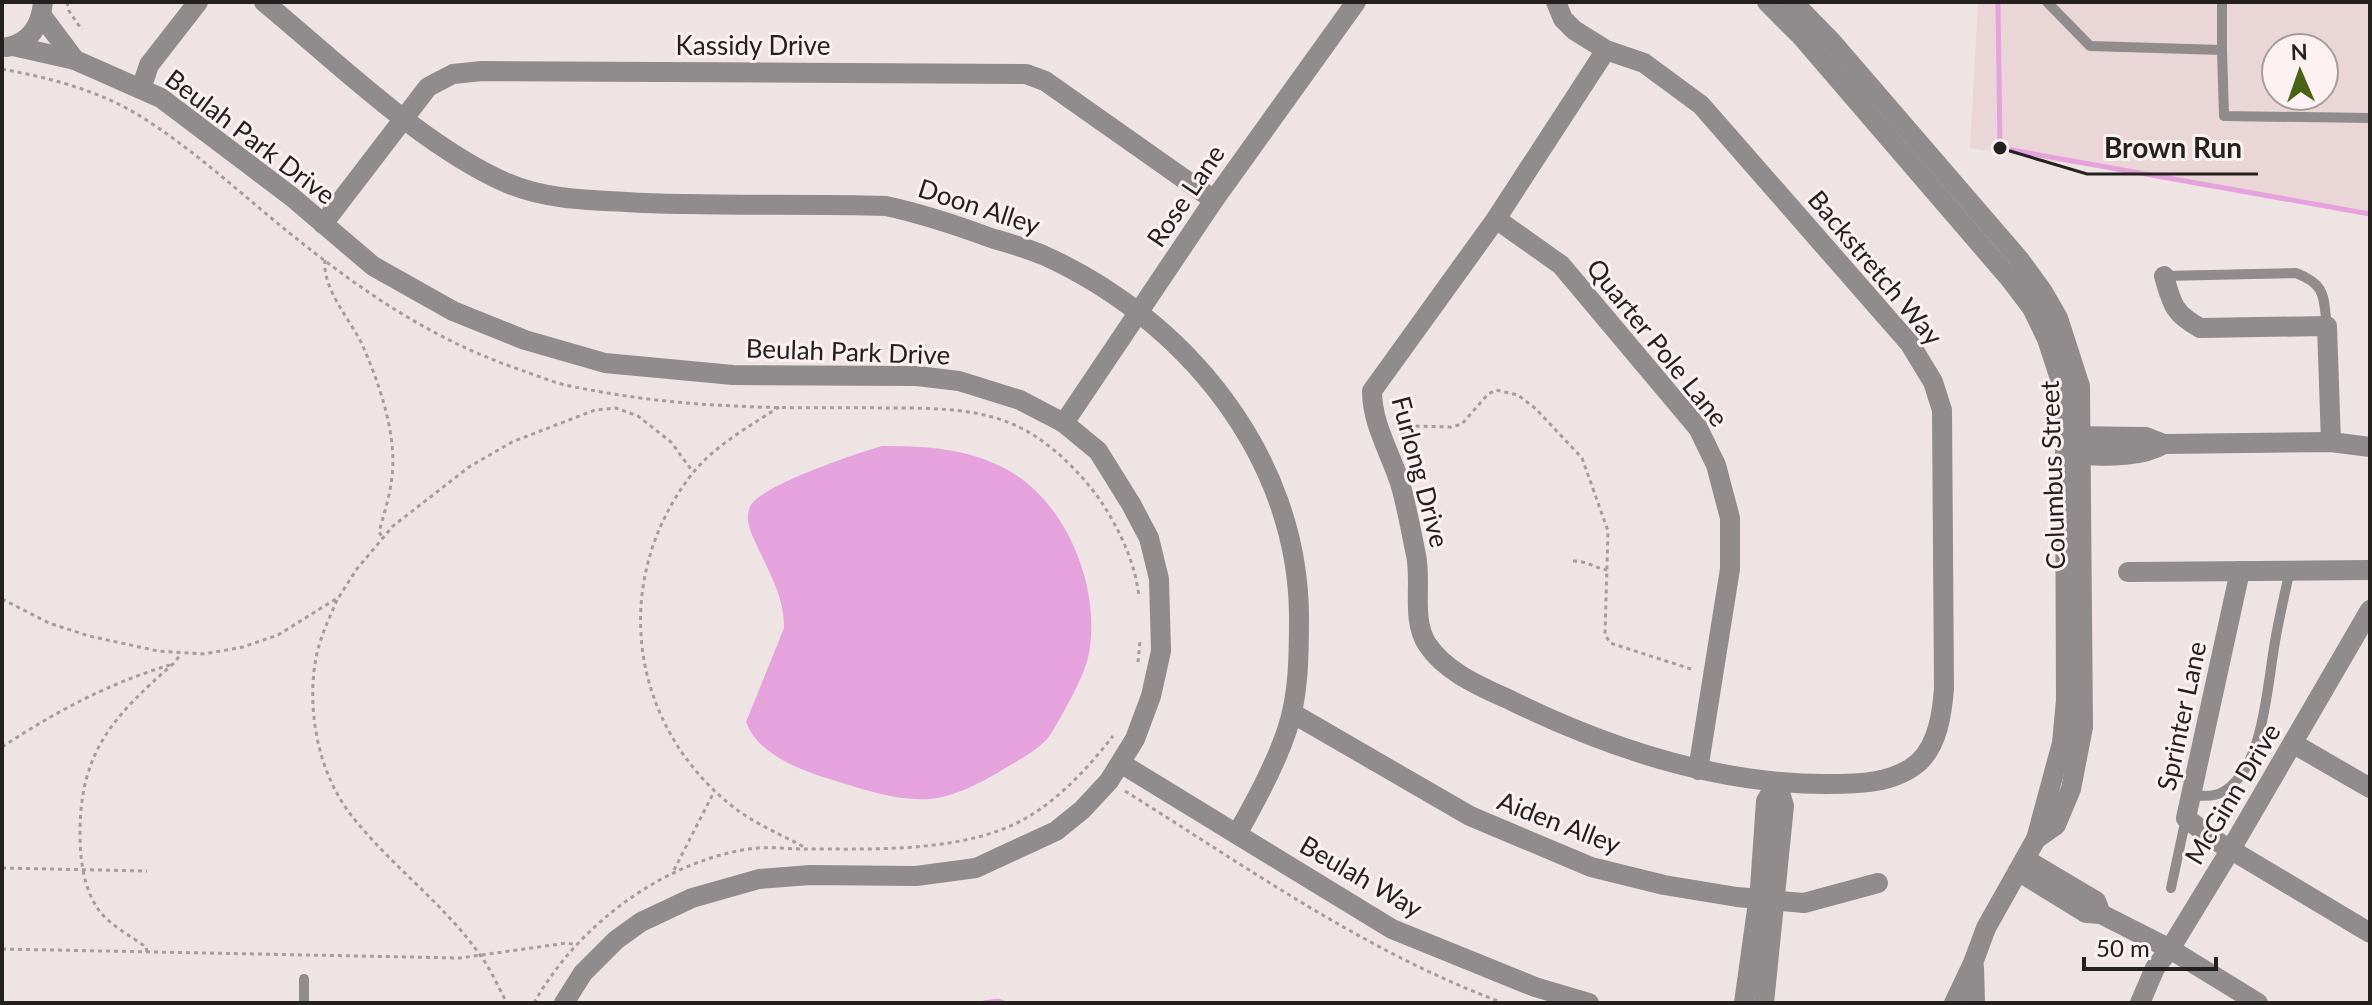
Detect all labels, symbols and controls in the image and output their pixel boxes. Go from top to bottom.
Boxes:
street label: Kassidy Drive [676,29,830,61]
north arrow [2260,32,2340,112]
text: N [2290,38,2308,65]
street label: Beulah Park Drive [159,62,342,211]
callout: Brown Run [2087,122,2258,174]
text: Brown Run [2104,130,2242,164]
street label: Rose Lane [1139,138,1231,253]
street label: Doon Alley [914,171,1045,241]
street label: Backstretch Way [1802,183,1950,352]
street label: Quarter Pole Lane [1580,252,1735,433]
street label: Beulah Park Drive [745,331,951,371]
street label: Columbus Street [2033,379,2071,570]
street label: Furlong Drive [1385,393,1457,551]
street label: Sprinter Lane [2150,638,2212,793]
street label: McGinn Drive [2178,717,2287,870]
street label: Aiden Alley [1493,784,1626,860]
street label: Beulah Way [1295,828,1429,924]
scale bar [2084,921,2216,971]
text: 50 m [2096,933,2150,962]

